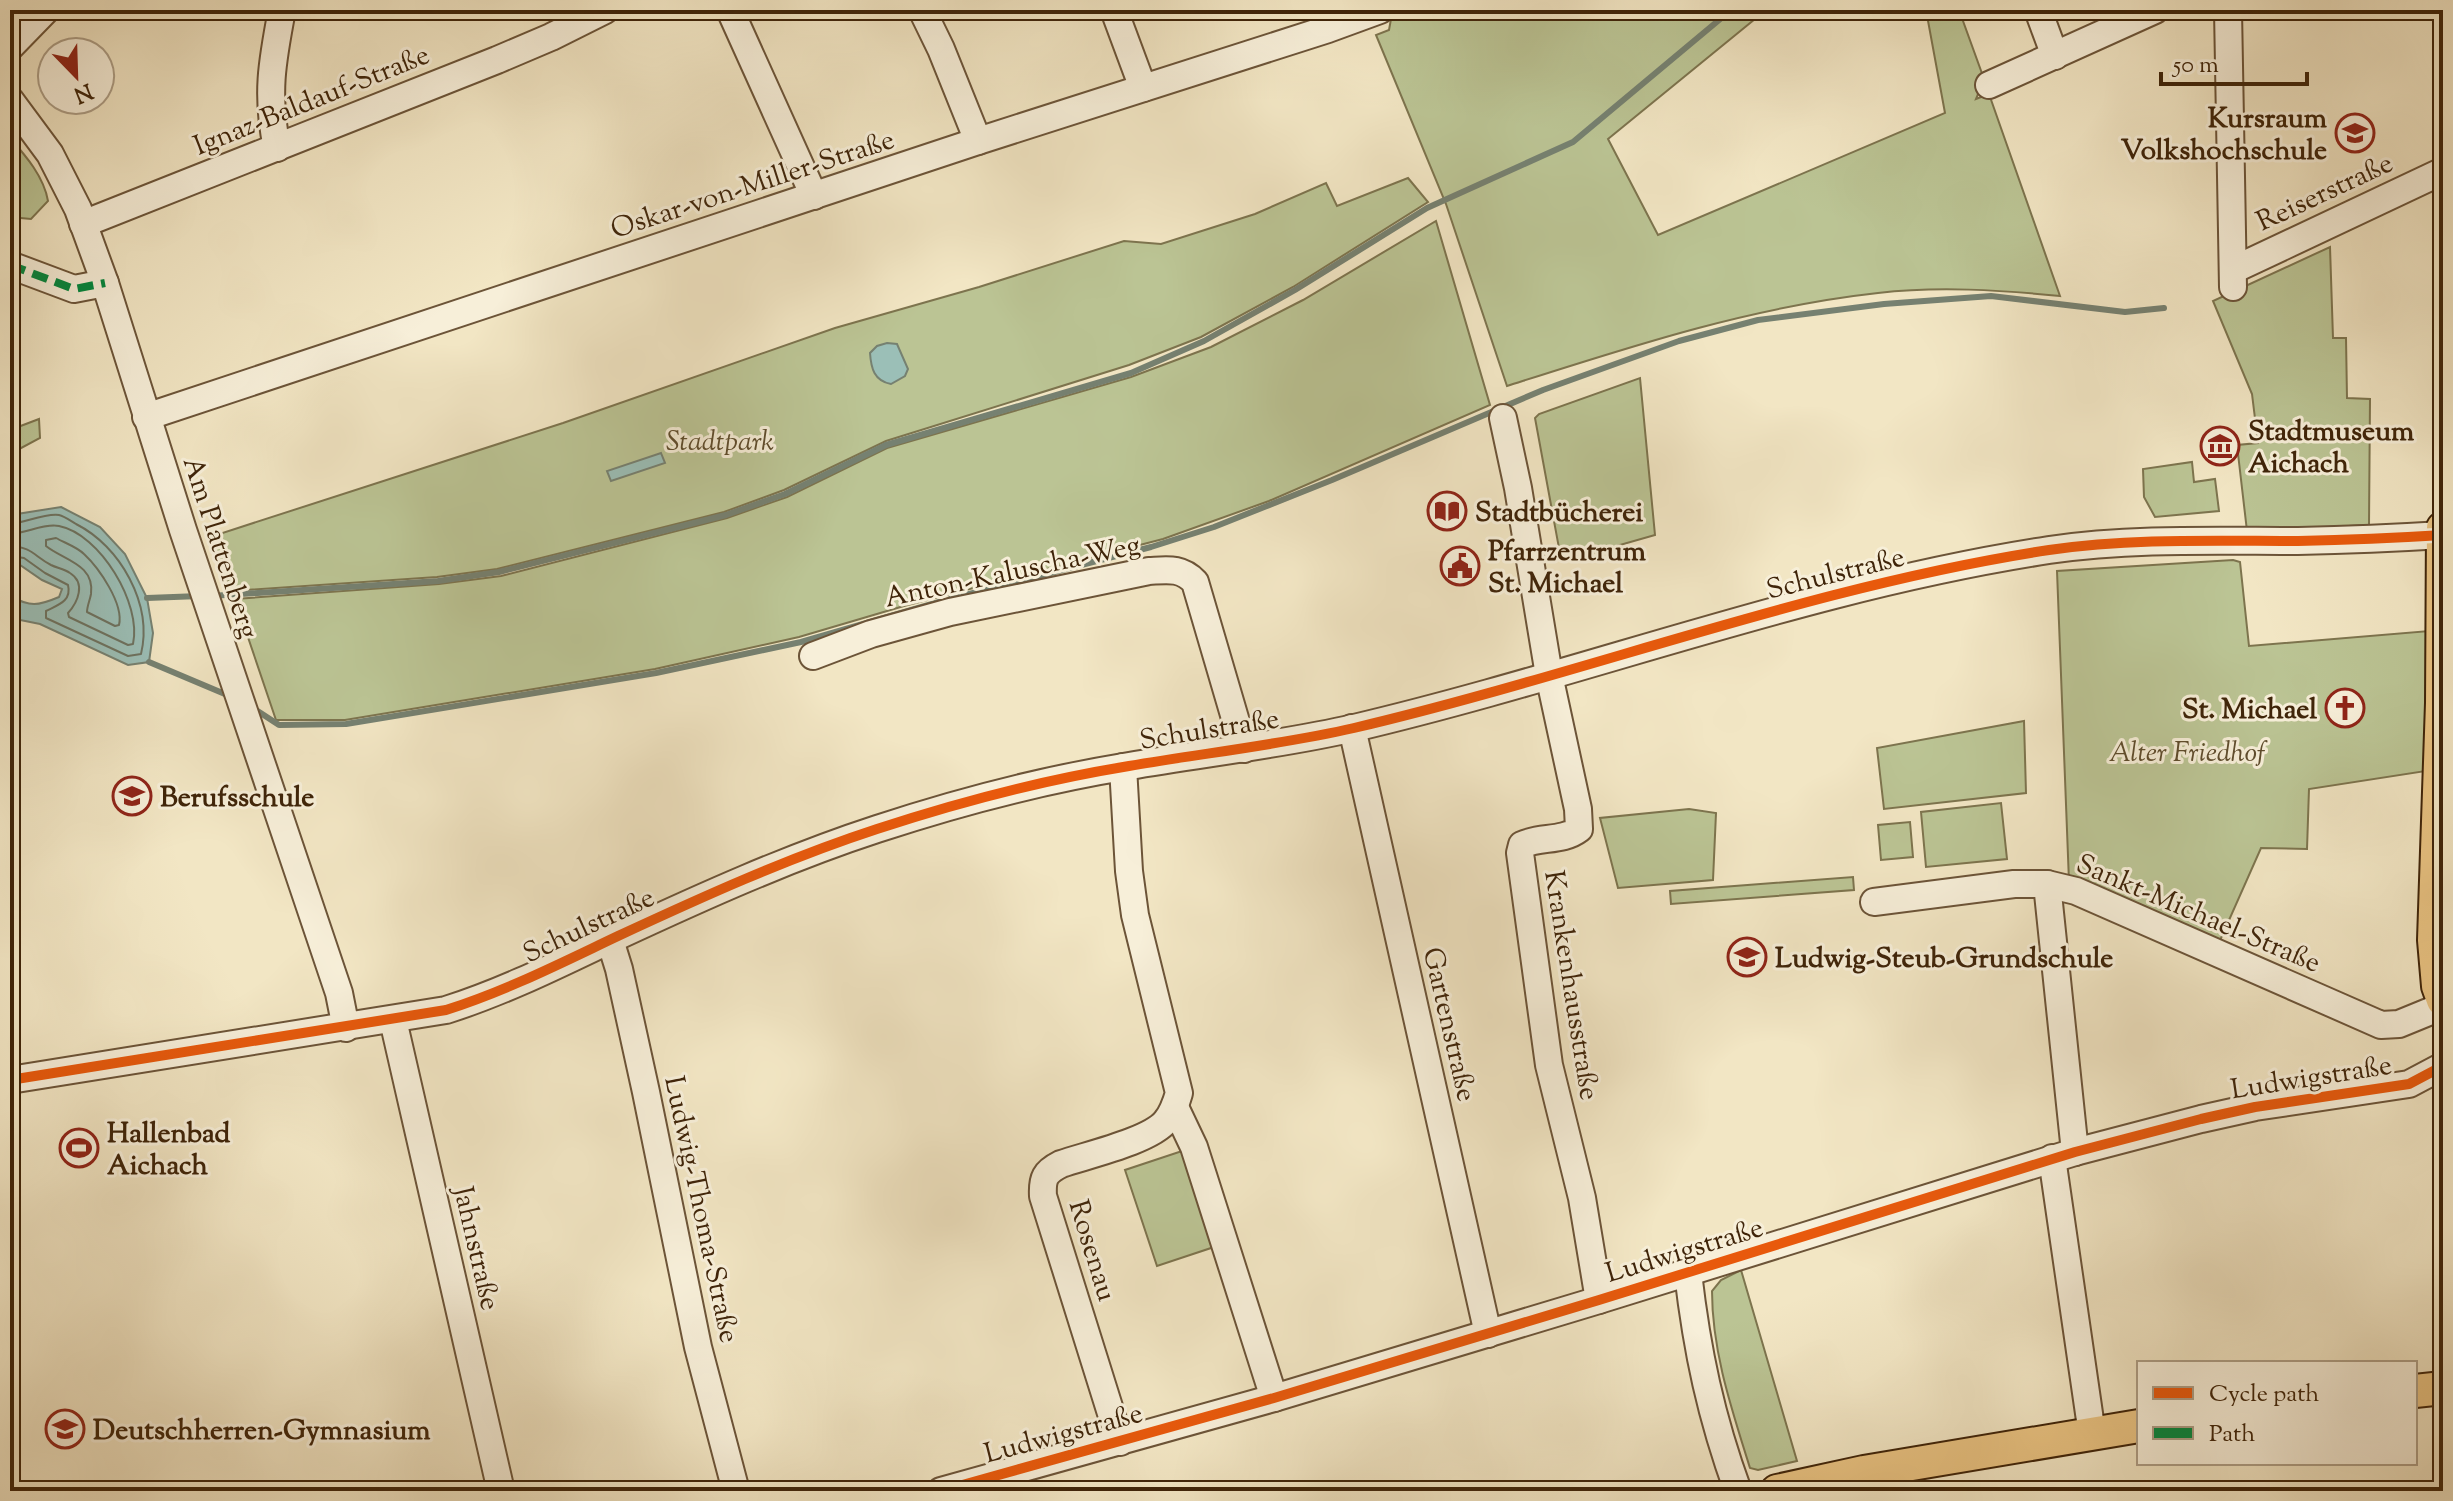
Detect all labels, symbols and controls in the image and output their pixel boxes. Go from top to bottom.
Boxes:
north arrow [36,36,116,116]
street label: Ignaz-Baldauf-Straße [188,36,436,167]
scale bar [2161,36,2307,86]
text: 50 m [2171,49,2219,83]
text: N [68,73,97,110]
place label: Kursraum Volkshochschule [2121,100,2328,172]
school or university icon: Kursraum Volkshochschule [2334,112,2376,154]
street label: Oskar-von-Miller-Straße [606,121,900,251]
street label: Reiserstraße [2250,145,2400,243]
place label: Stadtmuseum Aichach [2248,413,2415,485]
park label: Stadtpark [666,423,774,463]
museum icon: Stadtmuseum Aichach [2199,425,2241,467]
street label: Am Plattenberg [171,452,267,644]
library icon: Stadtbücherei [1426,490,1468,532]
place label: Stadtbücherei [1475,494,1643,534]
street label: Anton-Kaluscha-Weg [881,526,1144,620]
place label: Pfarrzentrum St. Michael [1488,533,1647,605]
street label: Schulstraße [1762,538,1909,611]
public building icon: Pfarrzentrum St. Michael [1439,545,1481,587]
church icon: St. Michael [2324,687,2366,729]
place label: St. Michael [2182,691,2317,731]
street label: Schulstraße [1137,700,1282,762]
park label: Alter Friedhof [2109,734,2268,774]
school or university icon: Berufsschule [111,775,153,817]
place label: Berufsschule [160,779,314,819]
street label: Sankt-Michael-Straße [2069,845,2326,984]
street label: Krankenhausstraße [1532,868,1608,1103]
street label: Schulstraße [517,879,662,975]
school or university icon: Ludwig-Steub-Grundschule [1726,936,1768,978]
place label: Ludwig-Steub-Grundschule [1775,940,2113,980]
street label: Gartenstraße [1411,944,1485,1106]
street label: Ludwigstraße [2228,1046,2395,1111]
street label: Ludwig-Thoma-Straße [652,1073,748,1347]
place label: Hallenbad Aichach [107,1115,231,1187]
sports icon: Hallenbad Aichach [58,1127,100,1169]
street label: Jahnstraße [441,1181,509,1314]
street label: Rosenau [1057,1195,1125,1306]
street label: Ludwigstraße [1601,1209,1769,1295]
legend [2137,1361,2417,1465]
text: Cycle path [2209,1378,2319,1412]
street label: Ludwigstraße [980,1395,1148,1475]
school or university icon: Deutschherren-Gymnasium [44,1408,86,1450]
place label: Deutschherren-Gymnasium [93,1412,431,1452]
text: Path [2209,1418,2255,1452]

